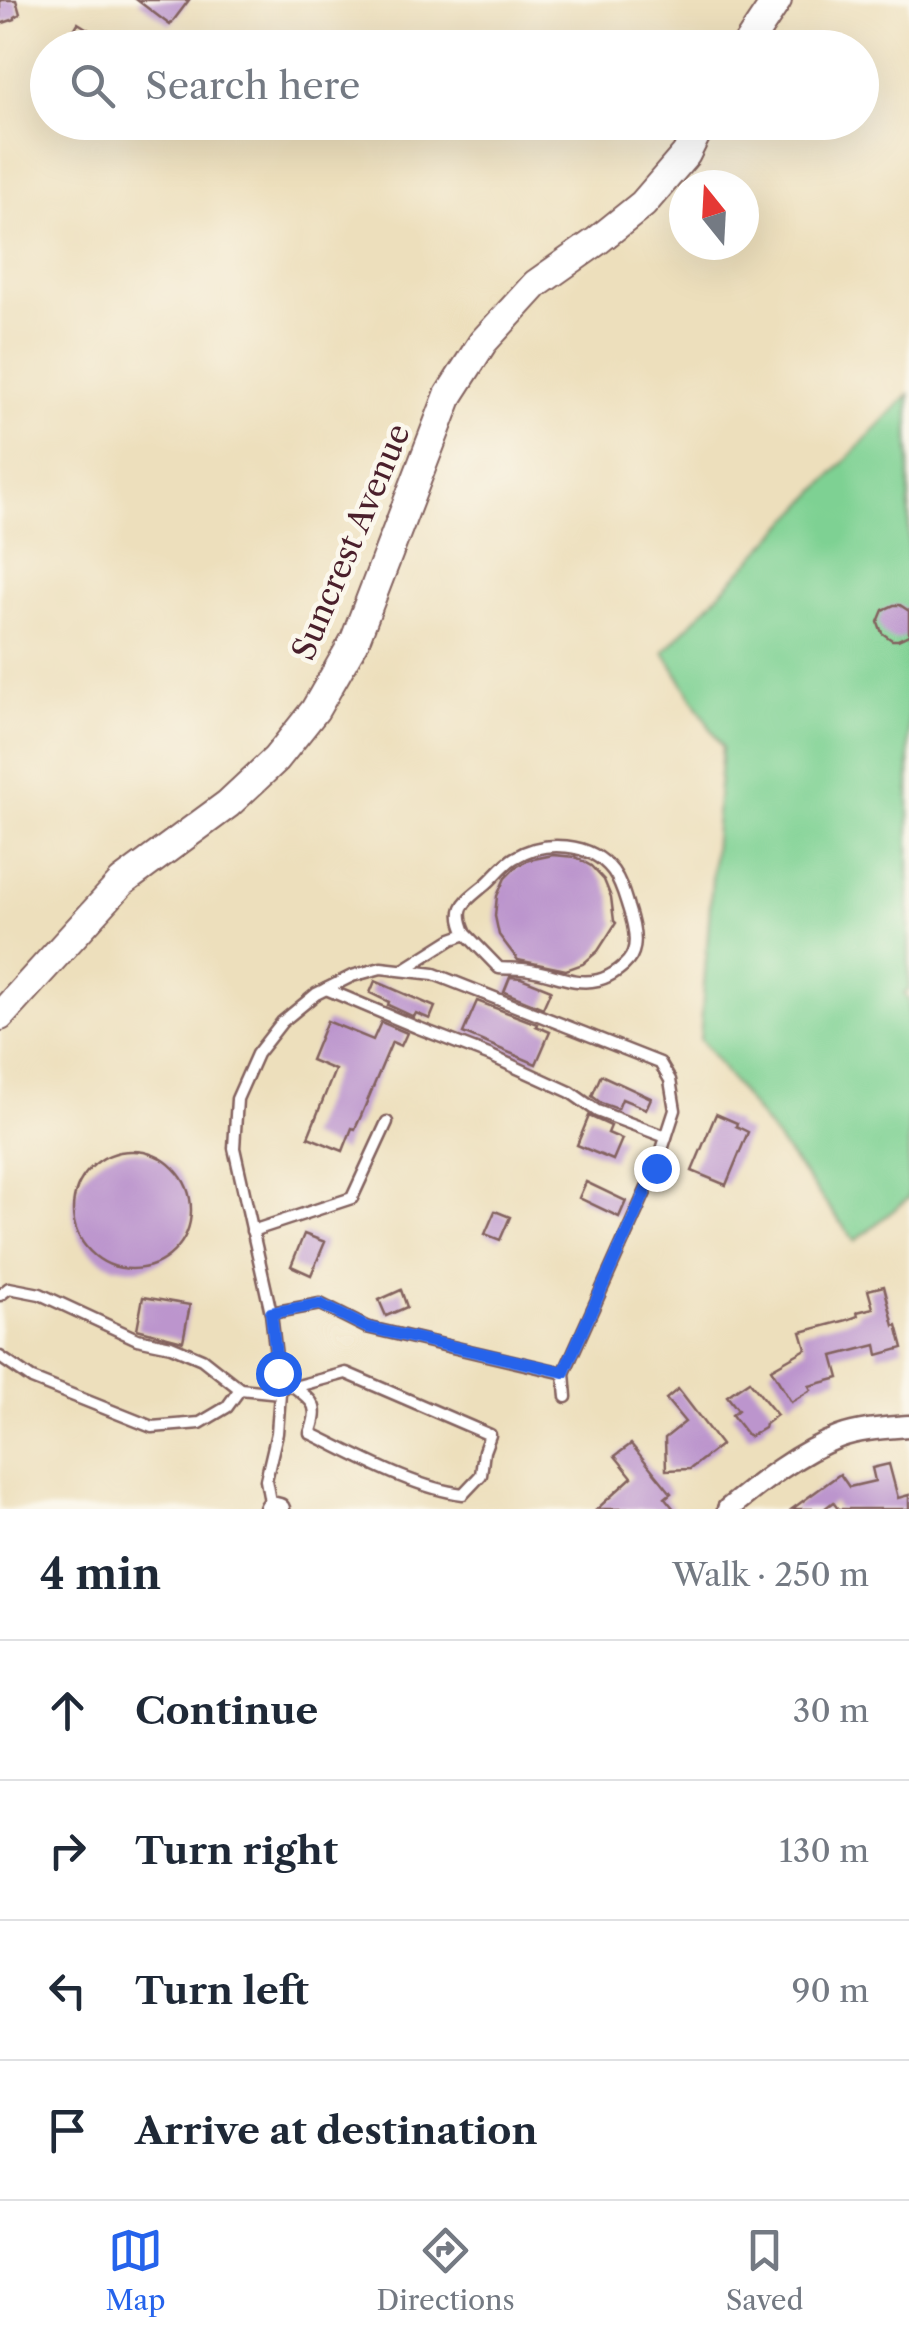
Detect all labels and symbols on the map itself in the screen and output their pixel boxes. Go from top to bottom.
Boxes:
north arrow [669,170,759,260]
street label: Suncrest Avenue [283,418,418,666]
route end [634,1146,680,1192]
route start [256,1351,302,1397]

